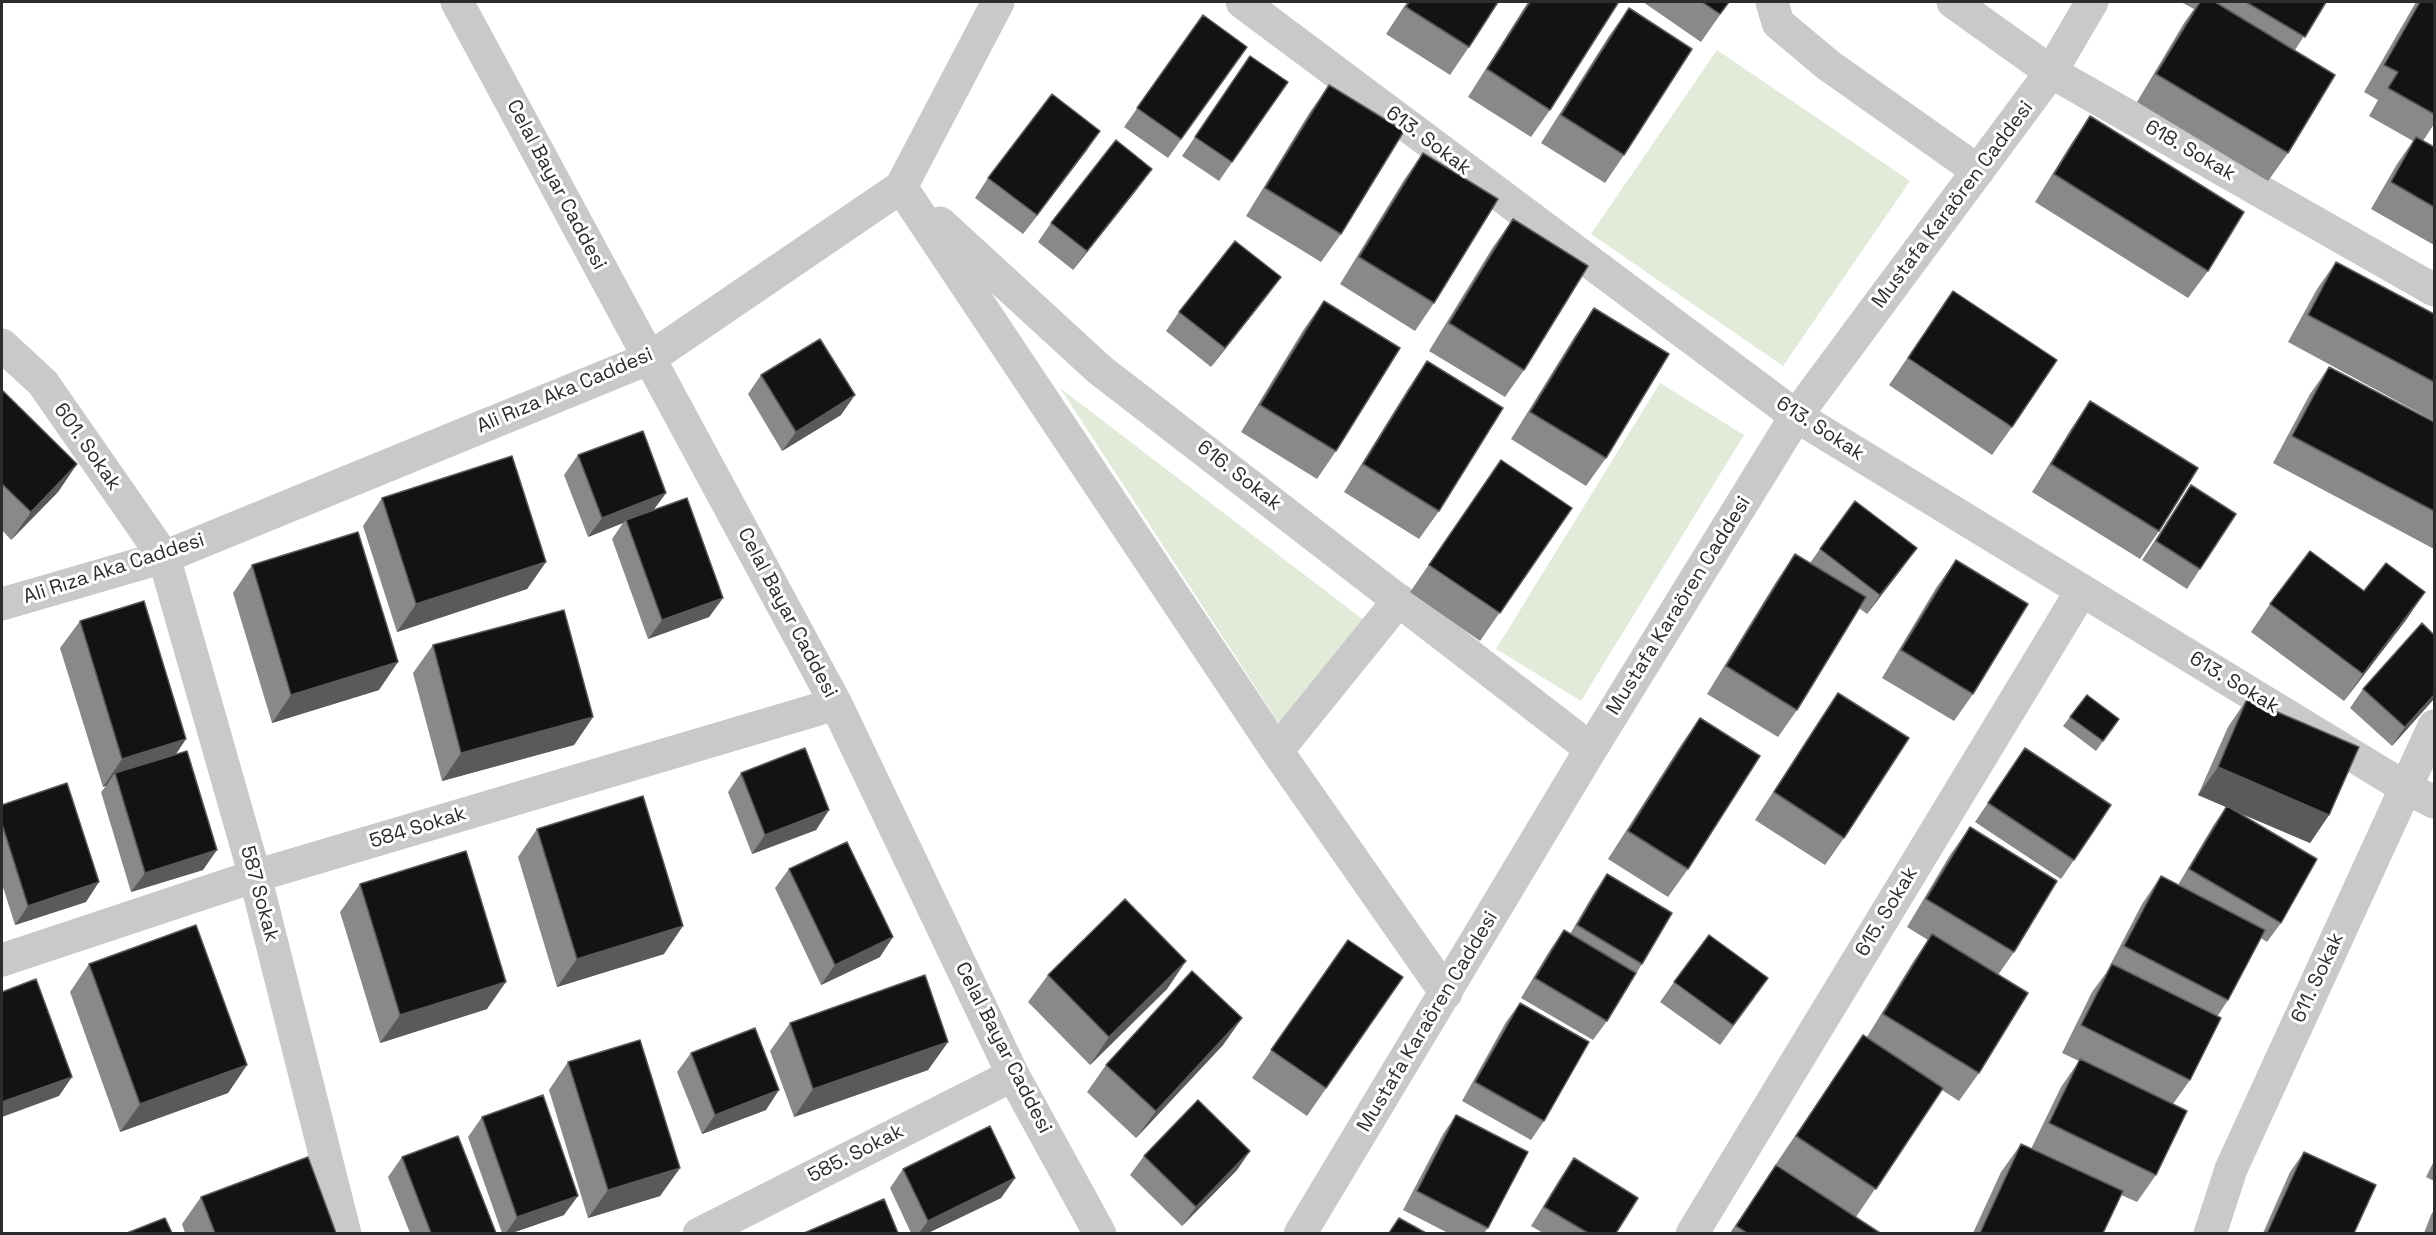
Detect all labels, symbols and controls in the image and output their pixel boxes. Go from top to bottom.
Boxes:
street label: Celal Bayar Caddesi [501,96,611,274]
street label: Mustafa Karaören Caddesi [1867,97,2039,313]
street label: 613. Sokak [1381,101,1475,181]
street label: 618. Sokak [2140,115,2240,187]
street label: Ali Rıza Aka Caddesi [473,343,657,439]
street label: 613. Sokak [1771,392,1869,466]
street label: 601. Sokak [48,399,126,495]
street label: 616. Sokak [1192,436,1286,516]
street label: Mustafa Karaören Caddesi [1602,492,1756,720]
street label: Celal Bayar Caddesi [732,524,842,702]
street label: Ali Rıza Aka Caddesi [20,528,208,610]
street label: 613. Sokak [2185,647,2283,719]
street label: 584 Sokak [367,802,469,854]
street label: 587 Sokak [235,844,283,944]
street label: 615. Sokak [1851,863,1923,961]
street label: Mustafa Karaören Caddesi [1353,907,1503,1137]
street label: 611. Sokak [2287,929,2349,1027]
street label: Celal Bayar Caddesi [949,958,1057,1138]
street label: 585. Sokak [804,1120,908,1188]

